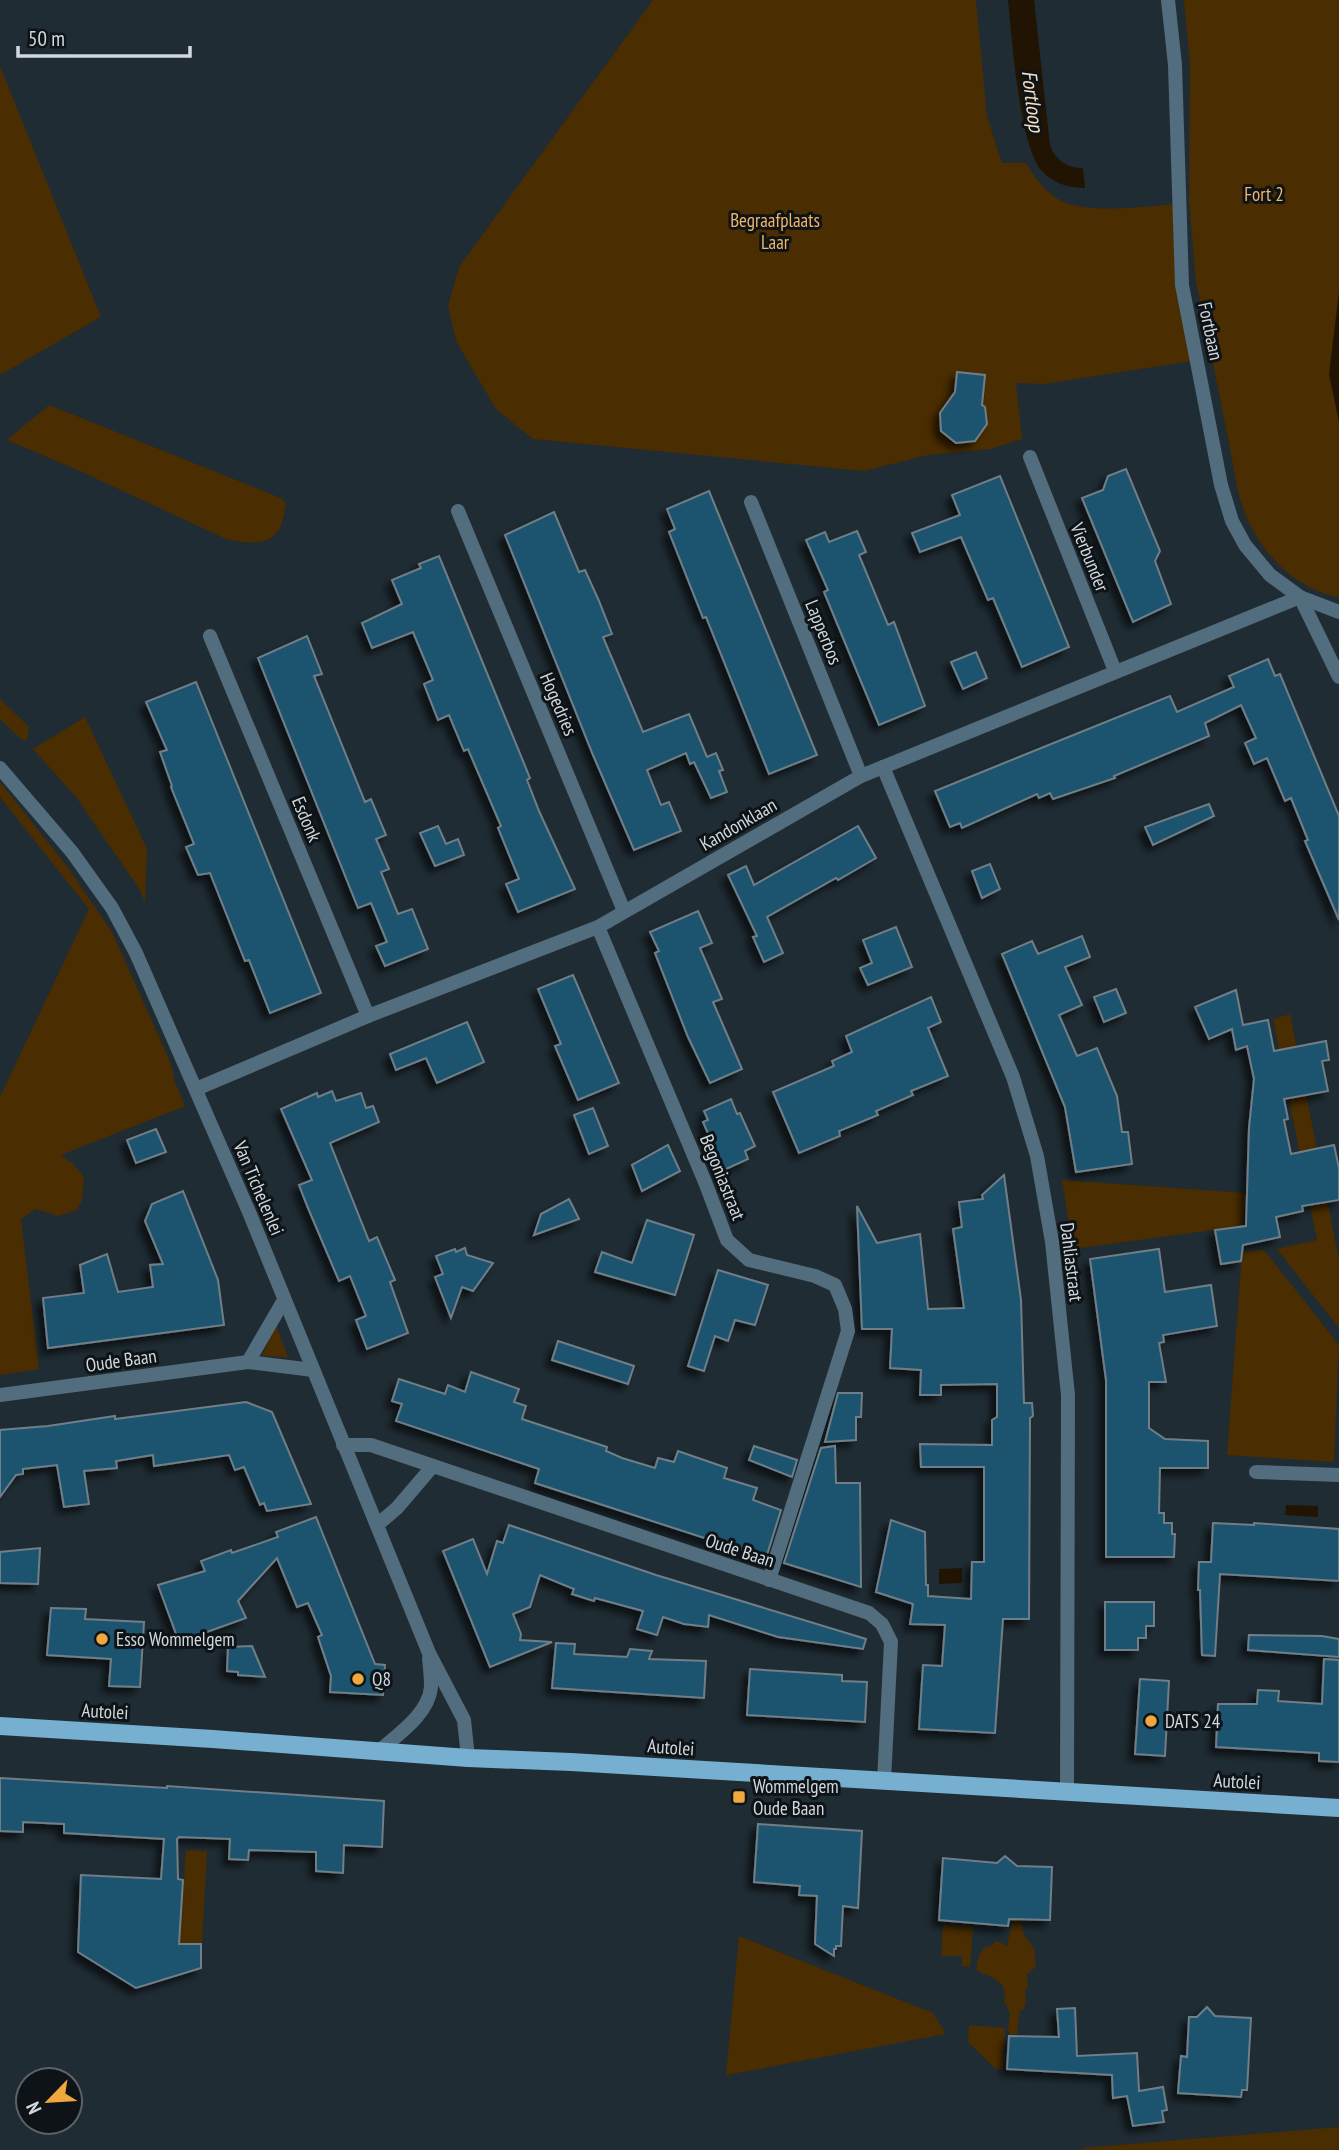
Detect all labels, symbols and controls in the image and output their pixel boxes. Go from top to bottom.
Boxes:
scale bar [18,14,189,58]
text: 50 m [28,25,65,52]
water label: Fortloop [1016,69,1050,135]
park label: Fort 2 [1244,182,1284,206]
park label: Begraafplaats Laar [730,208,820,254]
street label: Fortbaan [1193,300,1229,362]
street label: Vierbunder [1065,518,1115,596]
street label: Lapperbos [800,596,848,668]
street label: Hogedries [535,669,583,739]
street label: Kandonklaan [695,792,781,856]
street label: Esdonk [287,793,327,846]
street label: Begoniastraat [695,1131,751,1224]
street label: Van Tichelenlei [228,1136,290,1239]
street label: Dahliastraat [1055,1221,1089,1304]
street label: Oude Baan [84,1343,158,1377]
street label: Oude Baan [702,1528,778,1572]
place label: Esso Wommelgem [116,1627,235,1651]
marker: Esso Wommelgem [94,1631,110,1647]
place label: Q8 [372,1667,391,1691]
marker: Q8 [350,1671,366,1687]
street label: Autolei [81,1698,129,1724]
place label: DATS 24 [1165,1709,1221,1733]
marker: DATS 24 [1143,1713,1159,1729]
street label: Autolei [647,1733,695,1761]
street label: Autolei [1213,1768,1261,1794]
place label: Wommelgem Oude Baan [753,1774,839,1820]
marker: Wommelgem Oude Baan [731,1789,747,1805]
north arrow [14,2066,84,2136]
text: N [21,2098,47,2118]

